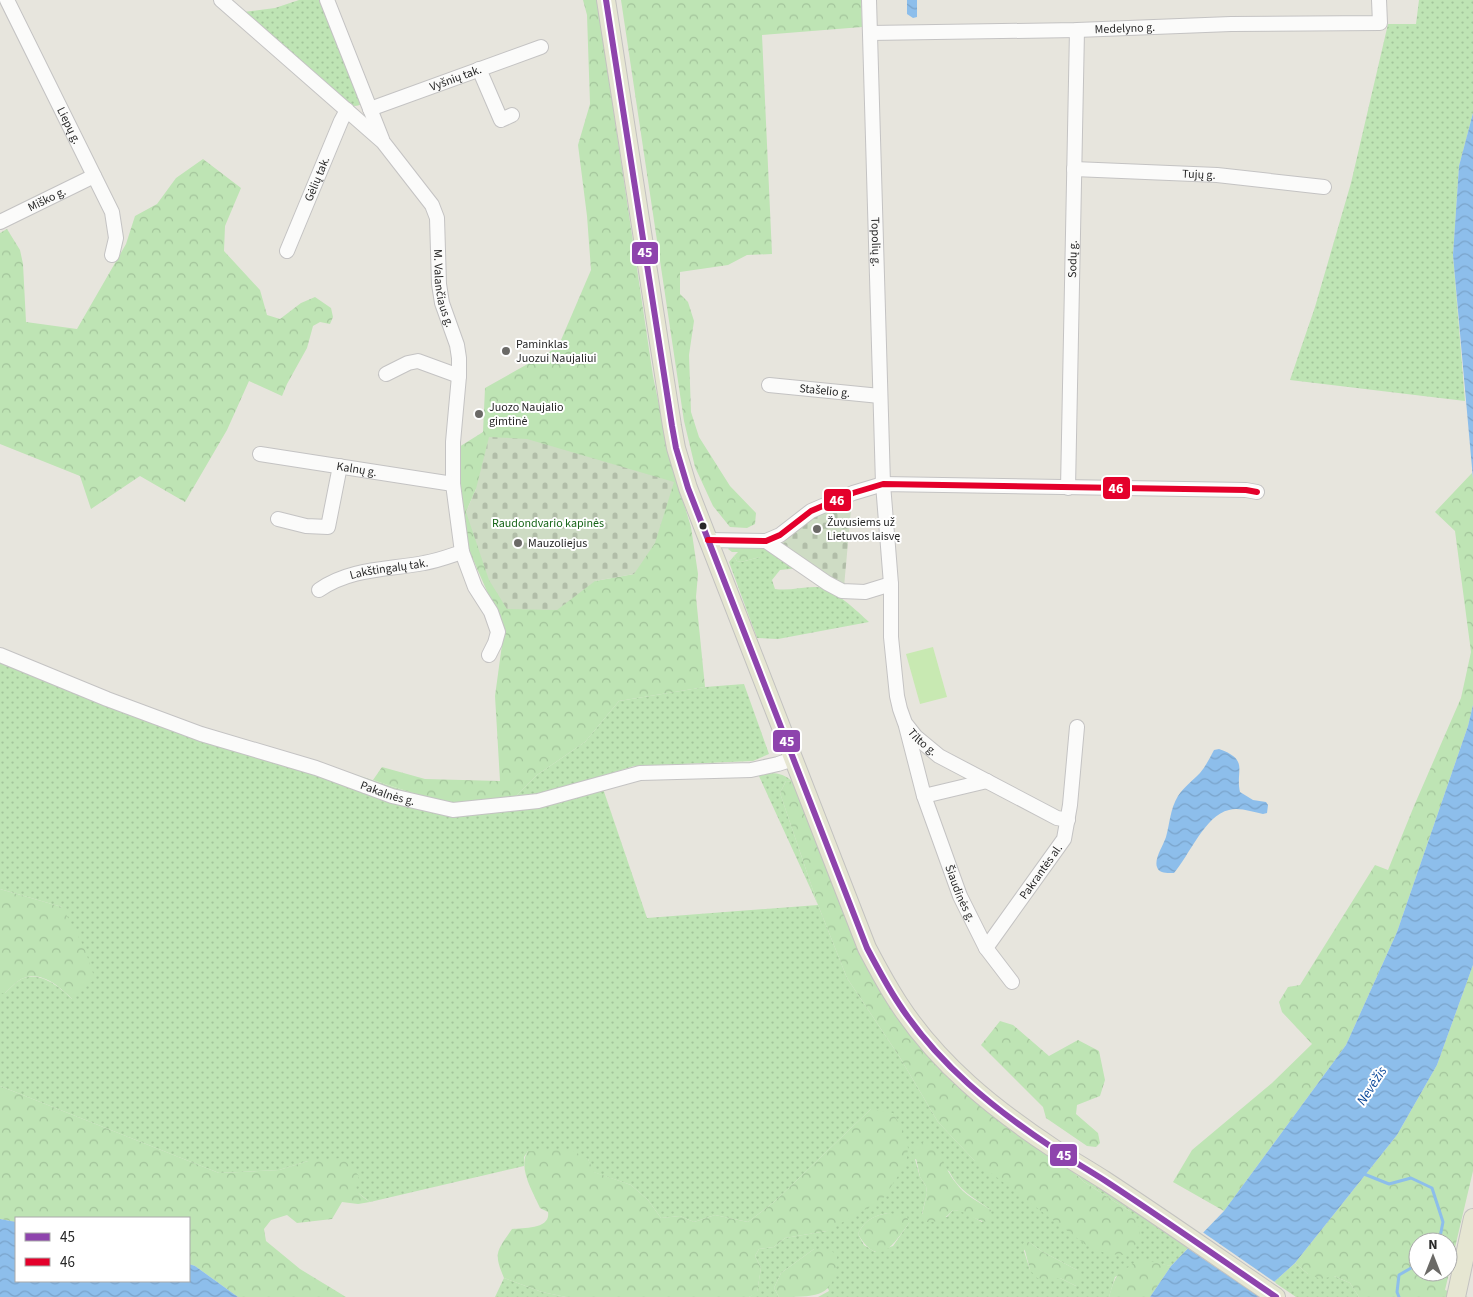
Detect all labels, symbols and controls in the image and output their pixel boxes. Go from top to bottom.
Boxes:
street label: Medelyno g. [1094,18,1156,38]
street label: Vyšnių tak. [427,61,484,95]
street label: Liepų g. [53,104,86,147]
street label: Gėlių tak. [300,154,334,204]
street label: Tujų g. [1182,165,1216,183]
street label: Miško g. [25,183,69,216]
street label: Topolių g. [867,217,885,267]
street label: Sodų g. [1064,240,1081,278]
line badge: 45 [631,241,659,265]
text: 45 [638,243,652,263]
street label: M. Valančiaus g. [429,249,458,330]
place label: Paminklas Juozui Naujaliui [516,336,596,367]
marker: Paminklas Juozui Naujaliui [500,345,512,357]
street label: Stašelio g. [799,380,851,401]
place label: Juozo Naujalio gimtinė [489,399,563,430]
marker: Juozo Naujalio gimtinė [473,408,485,420]
street label: Kalnų g. [335,458,378,481]
line badge: 46 [1102,476,1131,500]
text: 46 [1109,479,1123,499]
line badge: 46 [823,488,852,512]
text: 46 [830,491,844,511]
place label: Žuvusiems už Lietuvos laisvę [827,514,900,545]
park label: Raudondvario kapinės [492,515,604,532]
unlabelled marker [698,521,708,531]
marker: Žuvusiems už Lietuvos laisvę [811,523,823,535]
place label: Mauzoliejus [528,535,587,552]
marker: Mauzoliejus [512,537,524,549]
street label: Lakštingalų tak. [348,554,430,584]
street label: Tilto g. [904,725,941,760]
line badge: 45 [772,729,801,753]
text: 45 [780,732,794,752]
street label: Pakalnės g. [358,777,417,809]
street label: Pakrantės al. [1015,840,1066,903]
street label: Šiaudinės g. [941,862,980,925]
water label: Nevėžis [1352,1062,1392,1109]
line badge: 45 [1049,1143,1078,1167]
text: 45 [1057,1146,1071,1166]
legend [15,1217,190,1282]
text: 45 [60,1227,75,1248]
north arrow [1408,1232,1458,1282]
text: N [1428,1235,1438,1255]
text: 46 [60,1252,75,1273]

